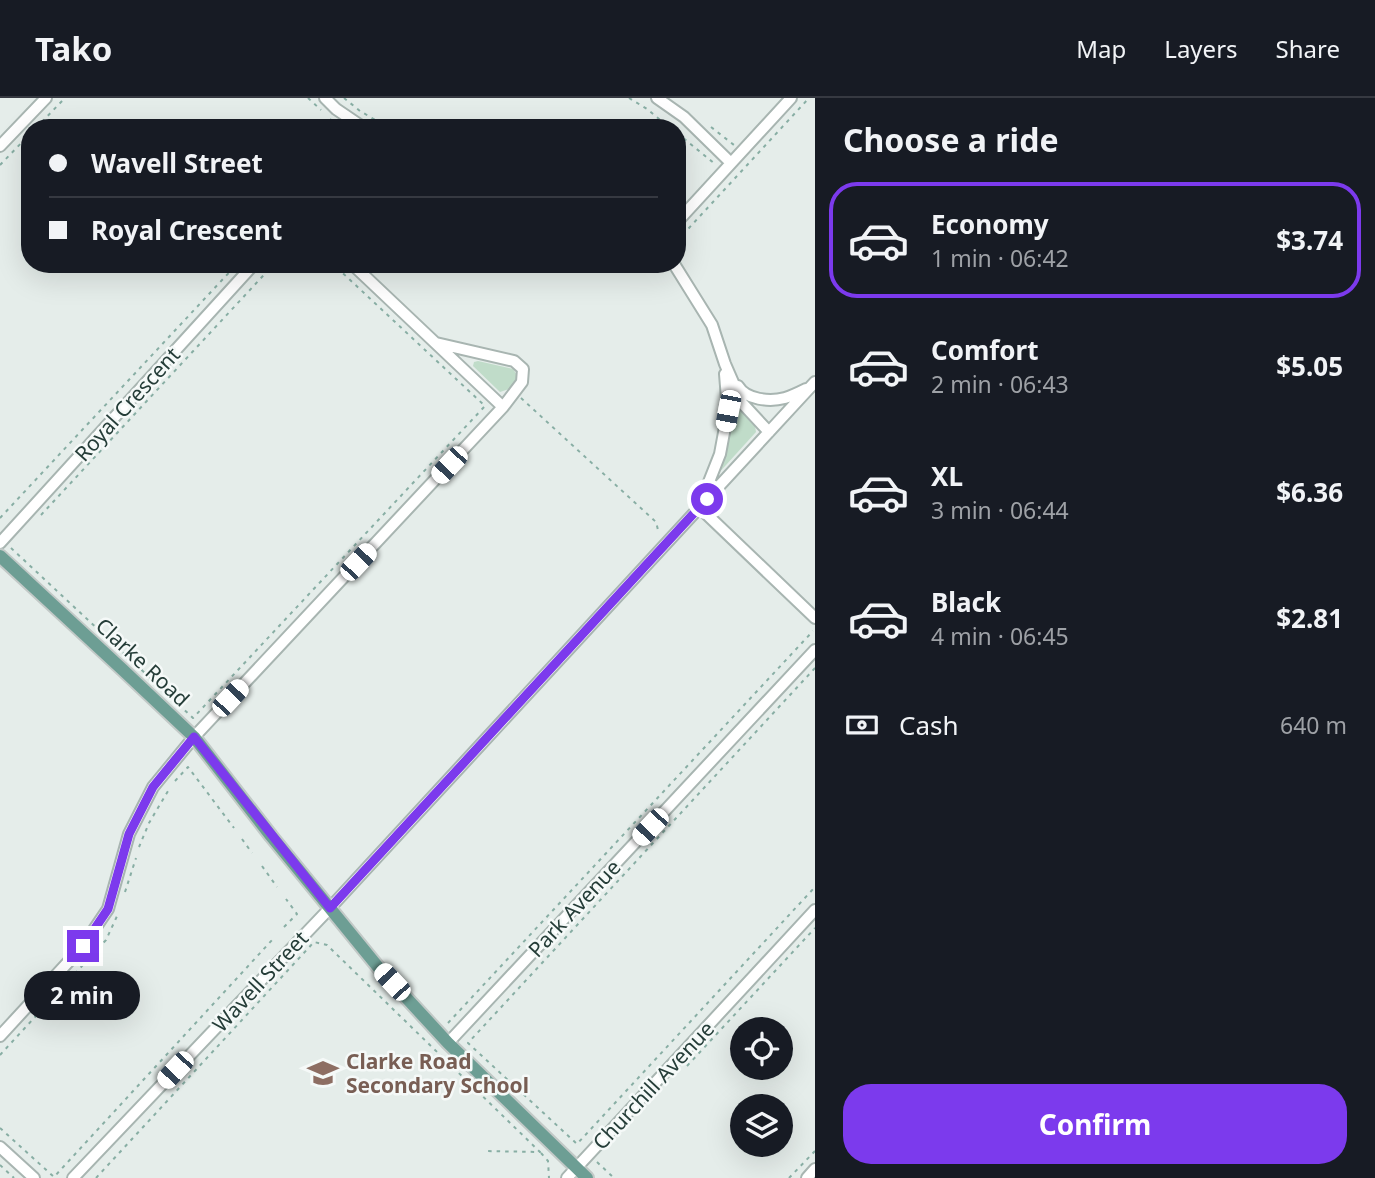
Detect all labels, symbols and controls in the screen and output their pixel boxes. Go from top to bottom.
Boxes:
text: Tako [35,26,112,71]
text: Map [1076,32,1126,65]
text: Layers [1164,32,1238,65]
text: Share [1276,32,1340,65]
text: Choose a ride [843,118,1059,161]
text: Wavell Street [91,145,263,181]
text: Economy [931,206,1049,242]
icon: car [847,209,910,272]
text: Royal Crescent [91,212,282,248]
text: $3.74 [1276,222,1343,258]
text: 1 min · 06:42 [931,242,1069,274]
text: Comfort [931,332,1039,368]
icon: car [847,335,910,398]
street label: Royal Crescent [68,341,186,467]
text: $5.05 [1276,348,1343,384]
text: 2 min · 06:43 [931,368,1069,400]
car [714,388,743,434]
car [427,442,472,488]
text: XL [931,458,963,494]
icon: car [847,461,910,524]
text: $6.36 [1276,474,1343,510]
route start [691,483,723,515]
text: 3 min · 06:44 [931,494,1069,526]
car [336,539,381,585]
text: Black [931,584,1001,620]
icon: car [847,587,910,650]
text: $2.81 [1276,600,1343,636]
street label: Clarke Road [90,611,196,713]
text: 4 min · 06:45 [931,620,1069,652]
car [208,675,253,721]
icon: cash [843,706,881,744]
text: Cash [899,707,959,743]
text: 640 m [1280,709,1347,741]
car [628,804,673,850]
street label: Park Avenue [522,853,626,963]
street label: Wavell Street [206,924,314,1037]
route end [67,930,99,962]
car [370,959,415,1005]
callout: 2 min [25,970,141,1020]
text: 2 min [50,979,114,1011]
street label: Churchill Avenue [586,1015,720,1155]
map controls [730,1017,793,1157]
button: locate [730,1017,793,1080]
car [153,1047,198,1093]
place label: Clarke Road Secondary School [346,1047,529,1099]
school or university icon: Clarke Road Secondary School [306,1056,340,1090]
button: Confirm [843,1084,1347,1164]
button: layers [730,1094,793,1157]

